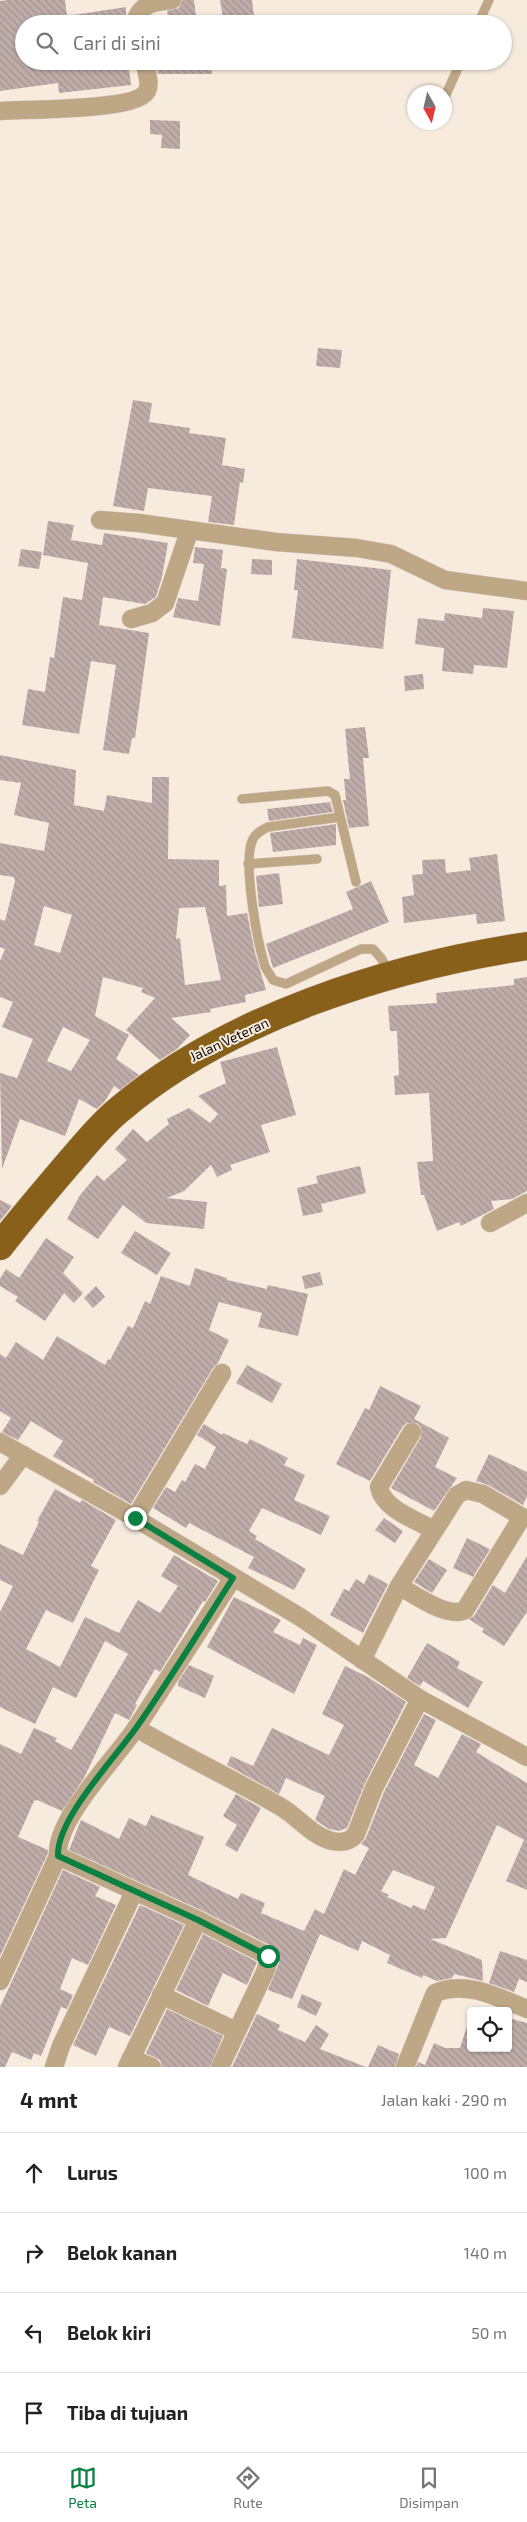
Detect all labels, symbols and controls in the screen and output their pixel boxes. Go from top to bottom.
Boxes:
search box [15,15,512,70]
icon: search [33,29,61,57]
text: Cari di sini [73,31,161,54]
north arrow [407,85,452,130]
street label: Jalan Veteran [187,1013,271,1065]
route end [124,1507,147,1530]
route start [257,1945,280,1968]
map controls [467,2007,512,2052]
button: locate [467,2007,512,2052]
text: 4 mnt [20,2087,78,2112]
text: Jalan kaki · 290 m [381,2090,507,2109]
icon: ahead [20,2159,48,2187]
text: Lurus [67,2161,118,2184]
text: 100 m [464,2163,507,2182]
icon: right [20,2239,48,2267]
text: Belok kanan [67,2241,177,2264]
text: 140 m [464,2243,507,2262]
icon: left [20,2319,48,2347]
text: Belok kiri [67,2321,151,2344]
text: 50 m [471,2323,507,2342]
icon: arrive [20,2399,48,2427]
text: Tiba di tujuan [67,2401,188,2424]
tab: Peta [68,2464,97,2511]
tab: Rute [233,2464,263,2511]
tab: Disimpan [399,2464,459,2511]

